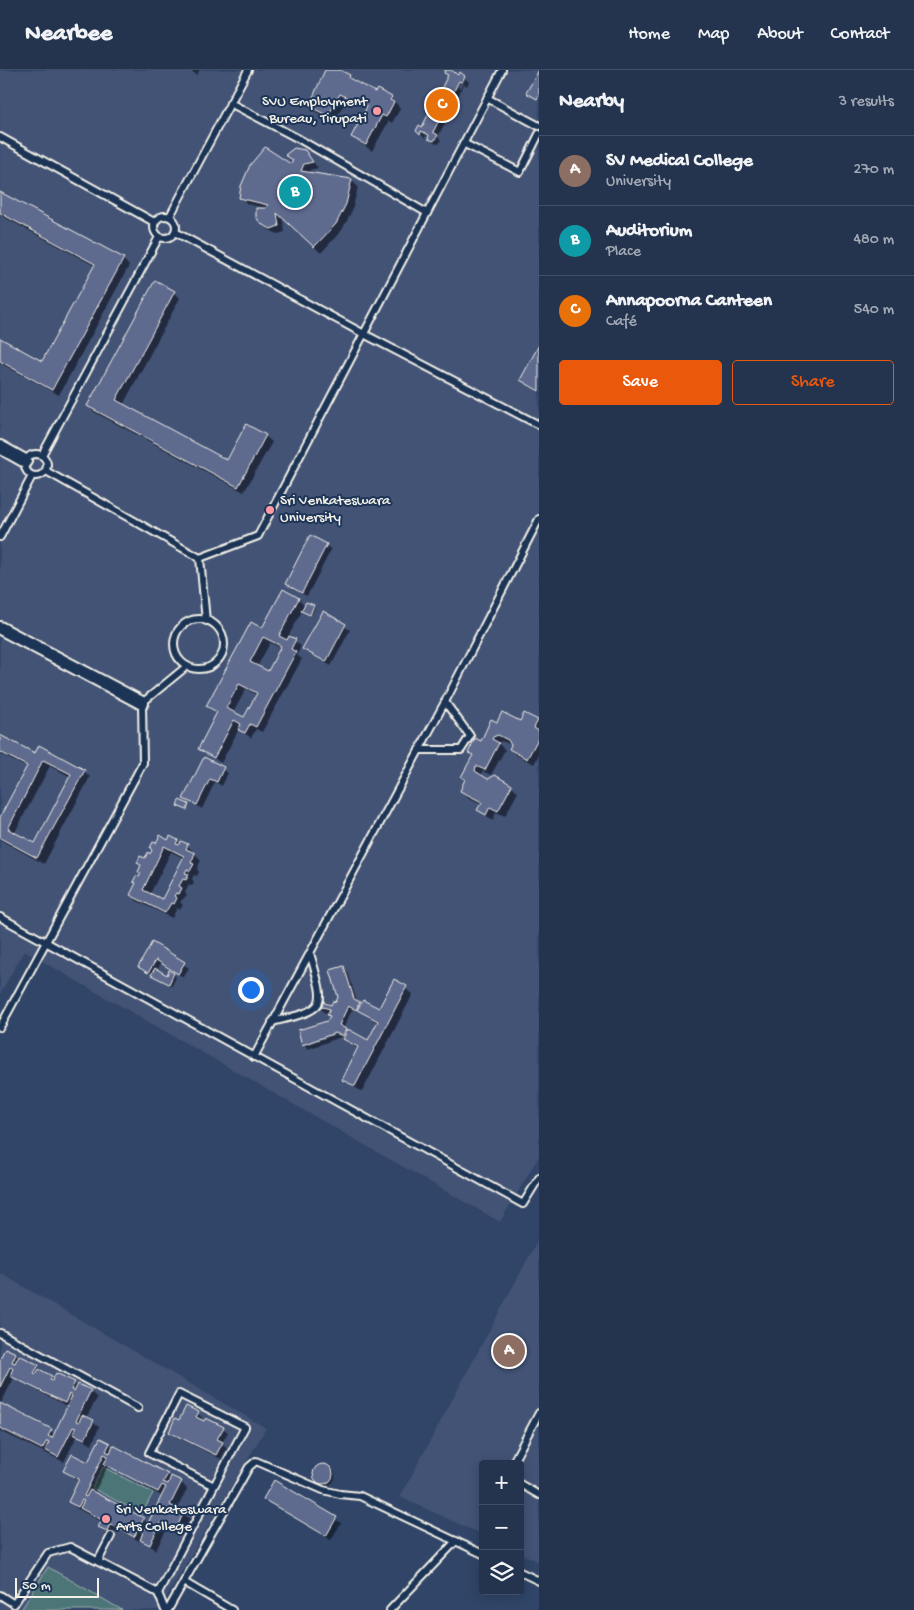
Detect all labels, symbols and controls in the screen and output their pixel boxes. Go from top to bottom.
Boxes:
text: Nearbee [25,20,112,49]
text: Home [628,24,670,45]
text: Map [698,24,729,45]
text: About [757,24,803,45]
text: Contact [831,24,889,45]
pin: C [426,86,458,124]
text: Nearby [559,90,624,115]
place label: SVU Employment Bureau, Tirupati [262,93,369,128]
text: 3 results [839,93,894,112]
marker: SVU Employment Bureau, Tirupati [371,105,383,117]
text: SV Medical College [606,150,753,173]
text: A [570,161,580,180]
text: 270 m [854,161,894,180]
pin: B [279,173,311,211]
text: University [606,173,671,192]
text: Auditorium [606,220,692,243]
text: B [571,231,579,250]
text: 480 m [853,231,894,250]
text: Place [606,243,641,262]
text: Annapoorna Canteen [606,290,772,313]
text: C [571,301,579,320]
text: 540 m [854,301,894,320]
text: Café [606,313,637,332]
button: Save [559,360,722,405]
button: Share [732,360,894,405]
place label: Sri Venkateswara University [280,492,391,527]
marker: Sri Venkateswara University [264,504,276,516]
your location [238,977,264,1003]
pin: A [493,1332,525,1370]
map controls [479,1460,524,1595]
button: + [479,1460,524,1505]
place label: Sri Venkateswara Arts College [116,1501,227,1536]
button: − [479,1505,524,1550]
marker: Sri Venkateswara Arts College [100,1513,112,1525]
button: layers [479,1550,524,1595]
scale bar [15,1575,99,1598]
text: 50 m [22,1578,51,1595]

